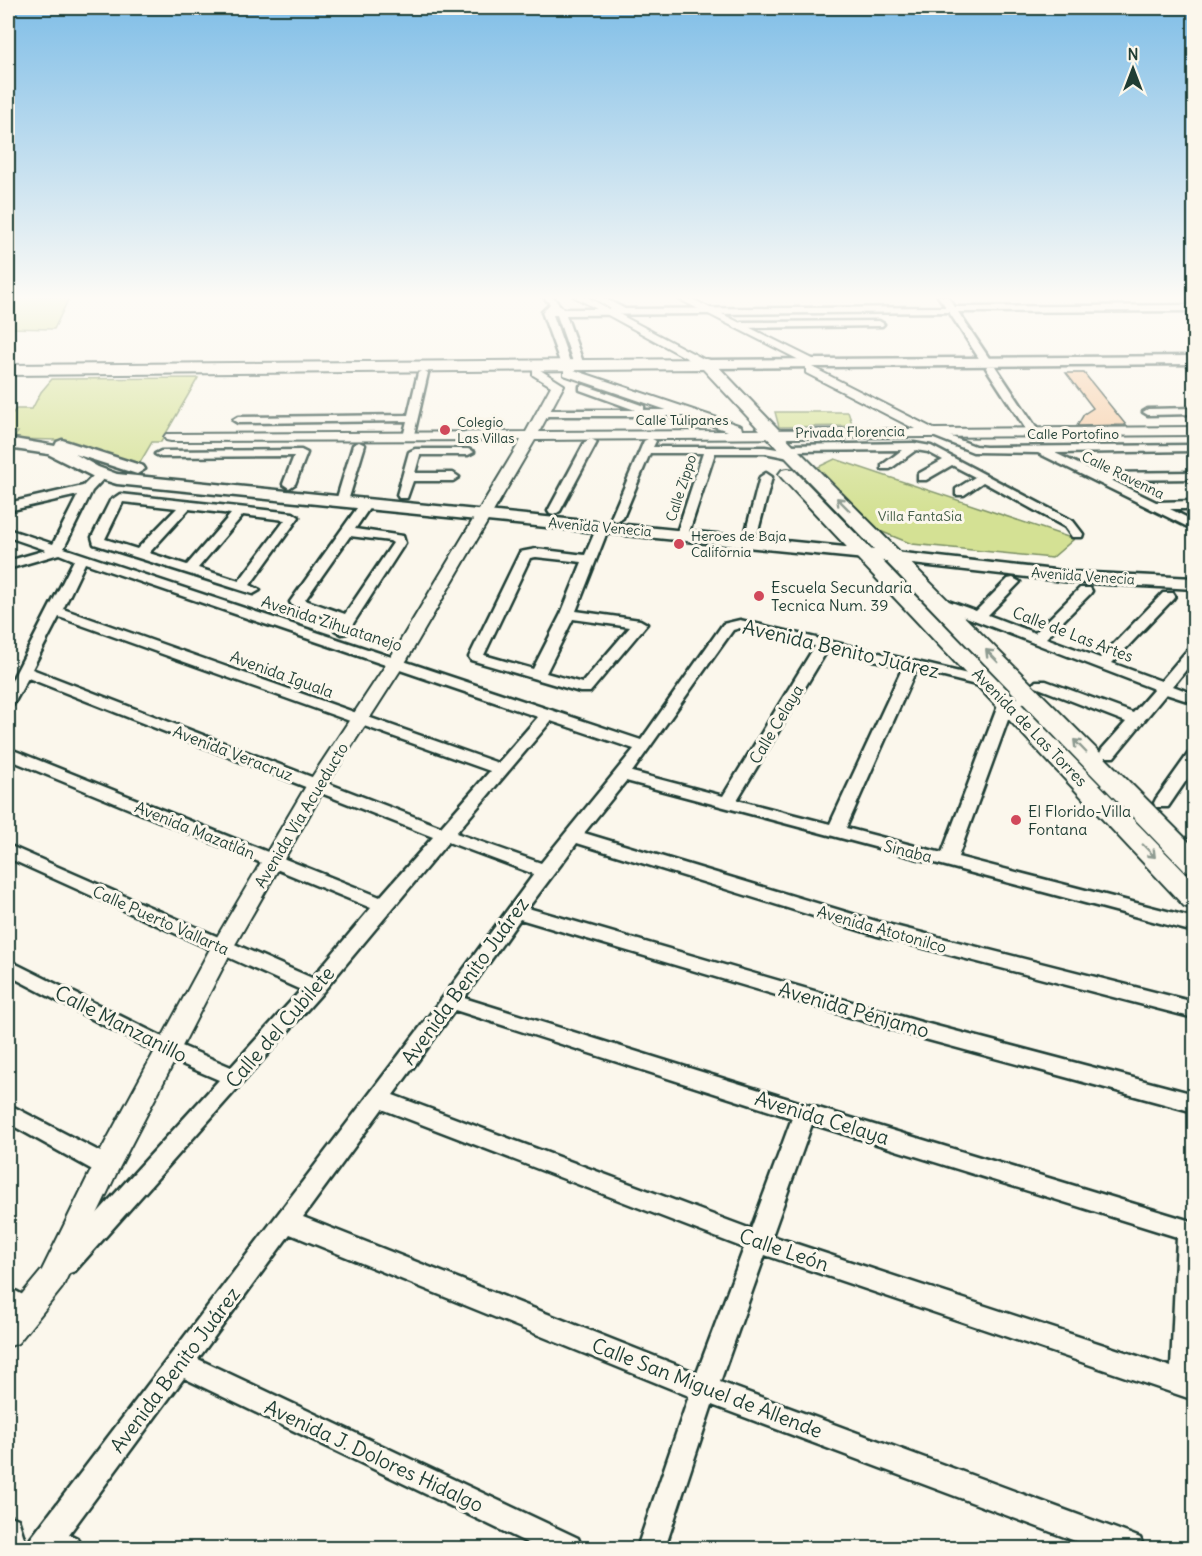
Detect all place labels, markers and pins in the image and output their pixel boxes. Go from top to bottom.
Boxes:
place label: Colegio Las Villas [457,413,515,447]
marker: Colegio Las Villas [438,423,452,437]
place label: Heroes de Baja California [691,527,787,561]
marker: Heroes de Baja California [672,537,686,551]
place label: Escuela Secundaria Tecnica Num. 39 [771,577,912,615]
marker: Escuela Secundaria Tecnica Num. 39 [752,589,766,603]
place label: El Florido-Villa Fontana [1028,801,1131,839]
marker: El Florido-Villa Fontana [1009,813,1023,827]

